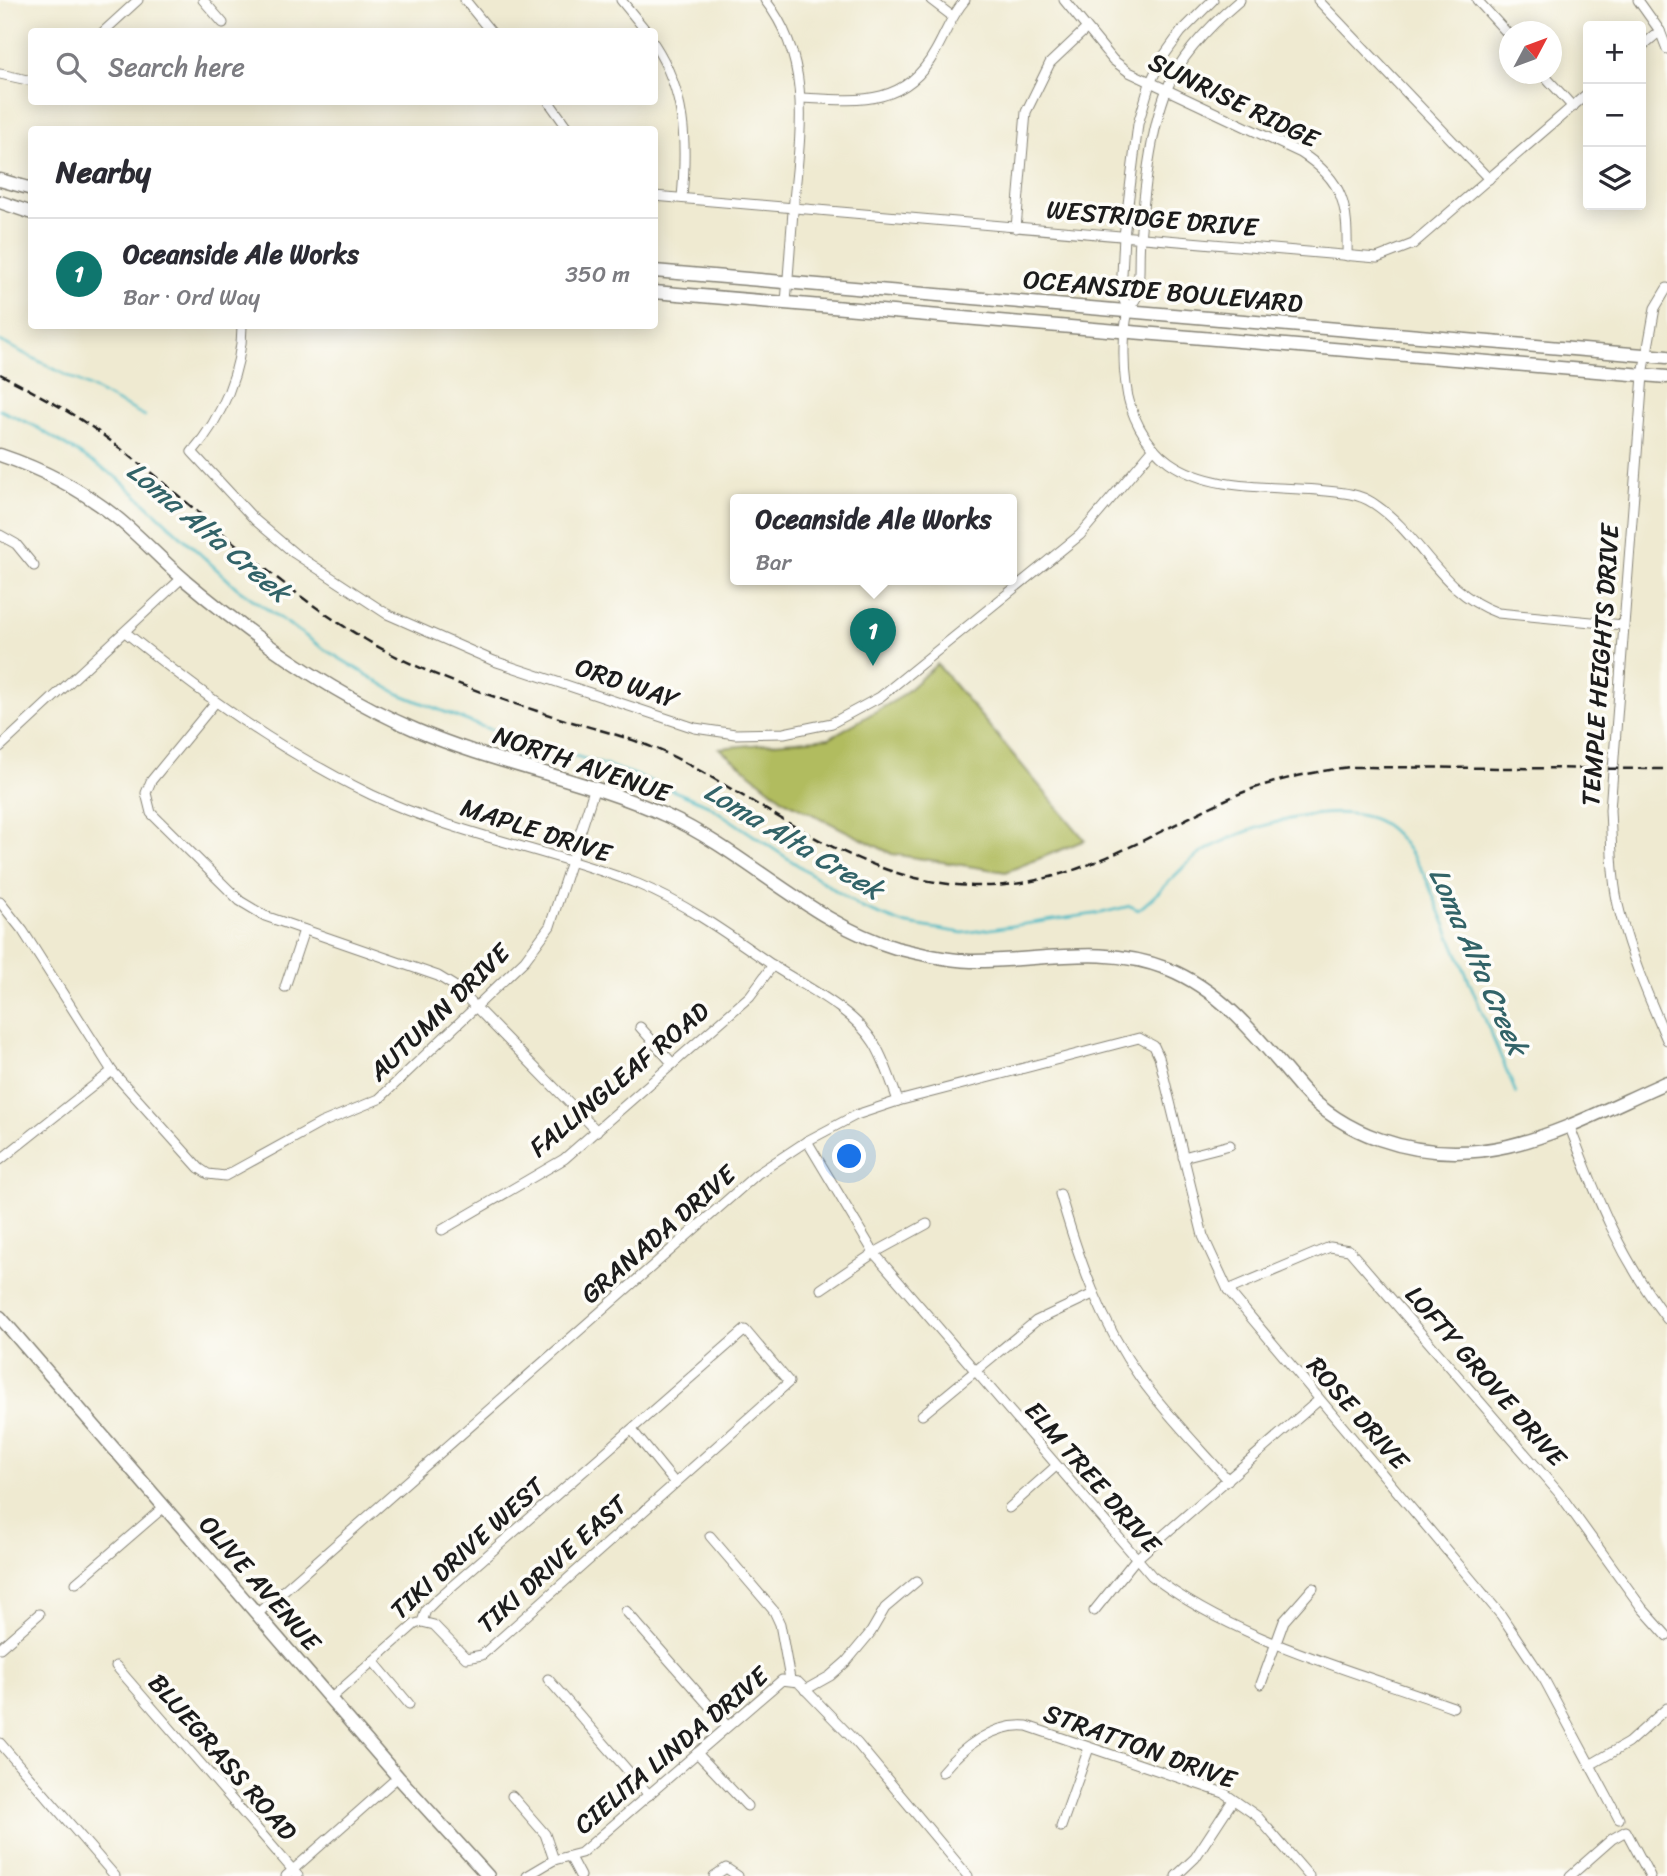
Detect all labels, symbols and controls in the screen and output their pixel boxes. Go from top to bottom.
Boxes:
north arrow [1499,21,1562,84]
map controls [1583,21,1646,210]
button: + [1583,21,1646,84]
search box [28,28,658,105]
street label: SUNRISE RIDGE [1141,39,1329,162]
text: Search here [108,44,245,90]
icon: search [52,48,90,86]
button: − [1583,84,1646,147]
text: Nearby [56,145,151,199]
button: layers [1583,147,1646,210]
street label: WESTRIDGE DRIVE [1044,186,1261,250]
text: Oceanside Ale Works [123,231,359,277]
text: 1 [74,254,84,295]
text: 350 m [565,254,630,295]
street label: OCEANSIDE BOULEVARD [1021,256,1305,326]
text: Bar · Ord Way [123,277,260,318]
water label: Loma Alta Creek [116,448,304,617]
popup [730,494,1017,585]
text: Oceanside Ale Works [756,496,991,542]
street label: TEMPLE HEIGHTS DRIVE [1567,521,1633,808]
text: Bar [756,542,791,583]
pin: 1 [850,608,896,666]
street label: ORD WAY [569,644,687,723]
street label: NORTH AVENUE [487,712,679,816]
water label: Loma Alta Creek [695,768,895,915]
street label: MAPLE DRIVE [455,784,619,876]
water label: Loma Alta Creek [1415,859,1543,1066]
street label: AUTUMN DRIVE [356,931,522,1093]
street label: FALLINGLEAF ROAD [518,989,720,1169]
your location [832,1139,866,1173]
street label: GRANADA DRIVE [569,1152,748,1315]
street label: LOFTY GROVE DRIVE [1393,1274,1580,1479]
street label: ROSE DRIVE [1295,1345,1422,1482]
street label: ELM TREE DRIVE [1013,1390,1174,1565]
street label: TIKI DRIVE WEST [379,1464,557,1631]
street label: TIKI DRIVE EAST [466,1482,639,1645]
street label: OLIVE AVENUE [187,1504,334,1663]
street label: CIELITA LINDA DRIVE [563,1653,780,1846]
street label: BLUEGRASS ROAD [136,1662,310,1852]
street label: STRATTON DRIVE [1037,1690,1244,1803]

